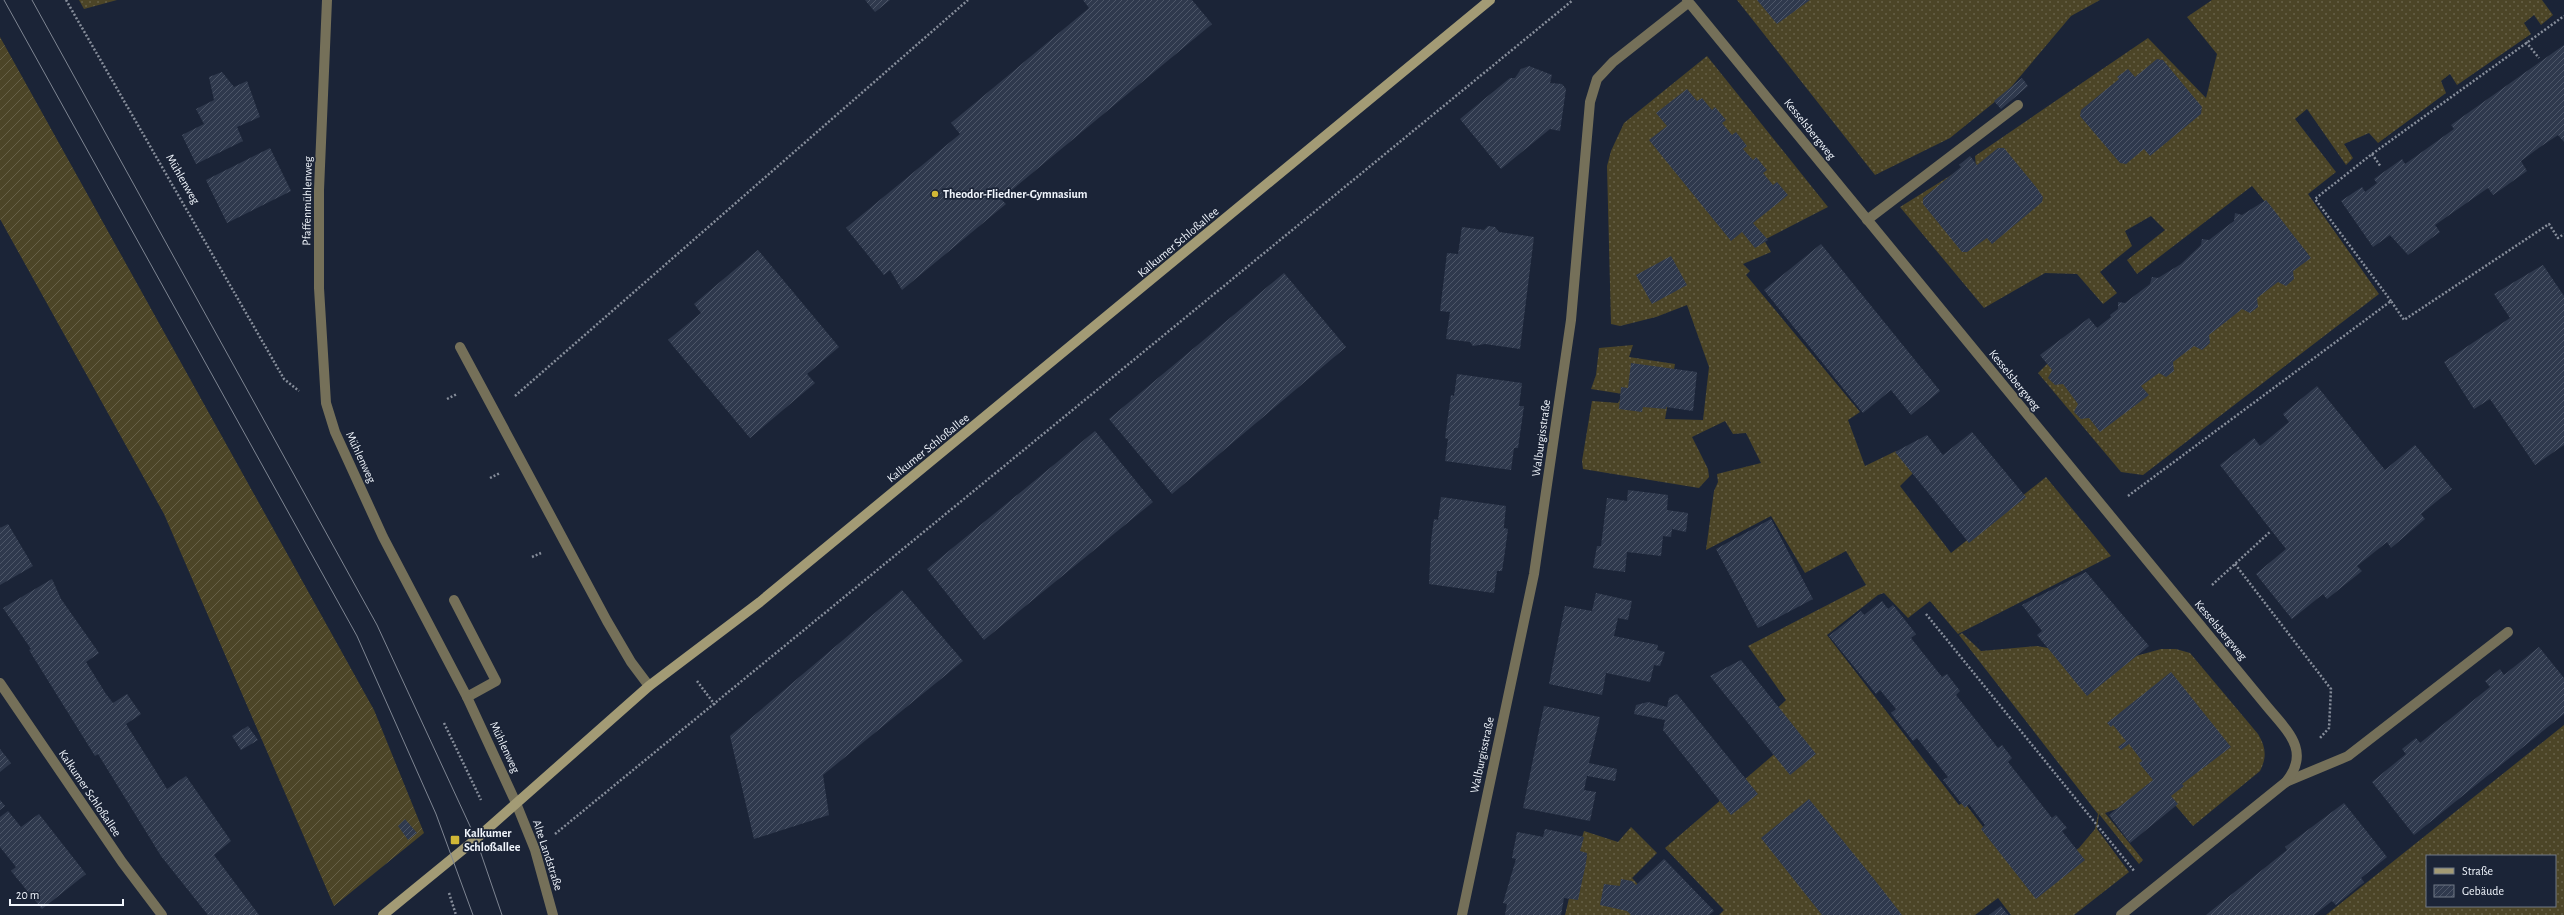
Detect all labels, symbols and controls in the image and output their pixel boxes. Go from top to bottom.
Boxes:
street label: Kesselsbergweg [1782,96,1838,162]
street label: Mühlenweg [164,152,202,206]
street label: Pfaffenmühlenweg [300,156,314,246]
place label: Theodor-Fliedner-Gymnasium [943,188,1088,201]
marker: Theodor-Fliedner-Gymnasium [930,189,940,199]
street label: Kalkumer Schloßallee [1135,205,1221,279]
street label: Kesselsbergweg [1987,347,2043,413]
street label: Walburgisstraße [1530,399,1552,477]
street label: Kalkumer Schloßallee [885,411,971,485]
street label: Mühlenweg [344,429,378,485]
street label: Kesselsbergweg [2193,598,2250,662]
street label: Walburgisstraße [1468,716,1496,794]
street label: Mühlenweg [488,719,522,775]
street label: Kalkumer Schloßallee [57,748,123,838]
street label: Alte Landstraße [531,818,565,892]
place label: Kalkumer Schloßallee [464,827,521,853]
marker: Kalkumer Schloßallee [449,834,461,846]
legend [2426,855,2556,907]
text: Straße [2462,865,2493,877]
scale bar [10,881,123,907]
text: Gebäude [2462,885,2504,897]
text: 20 m [16,889,39,901]

